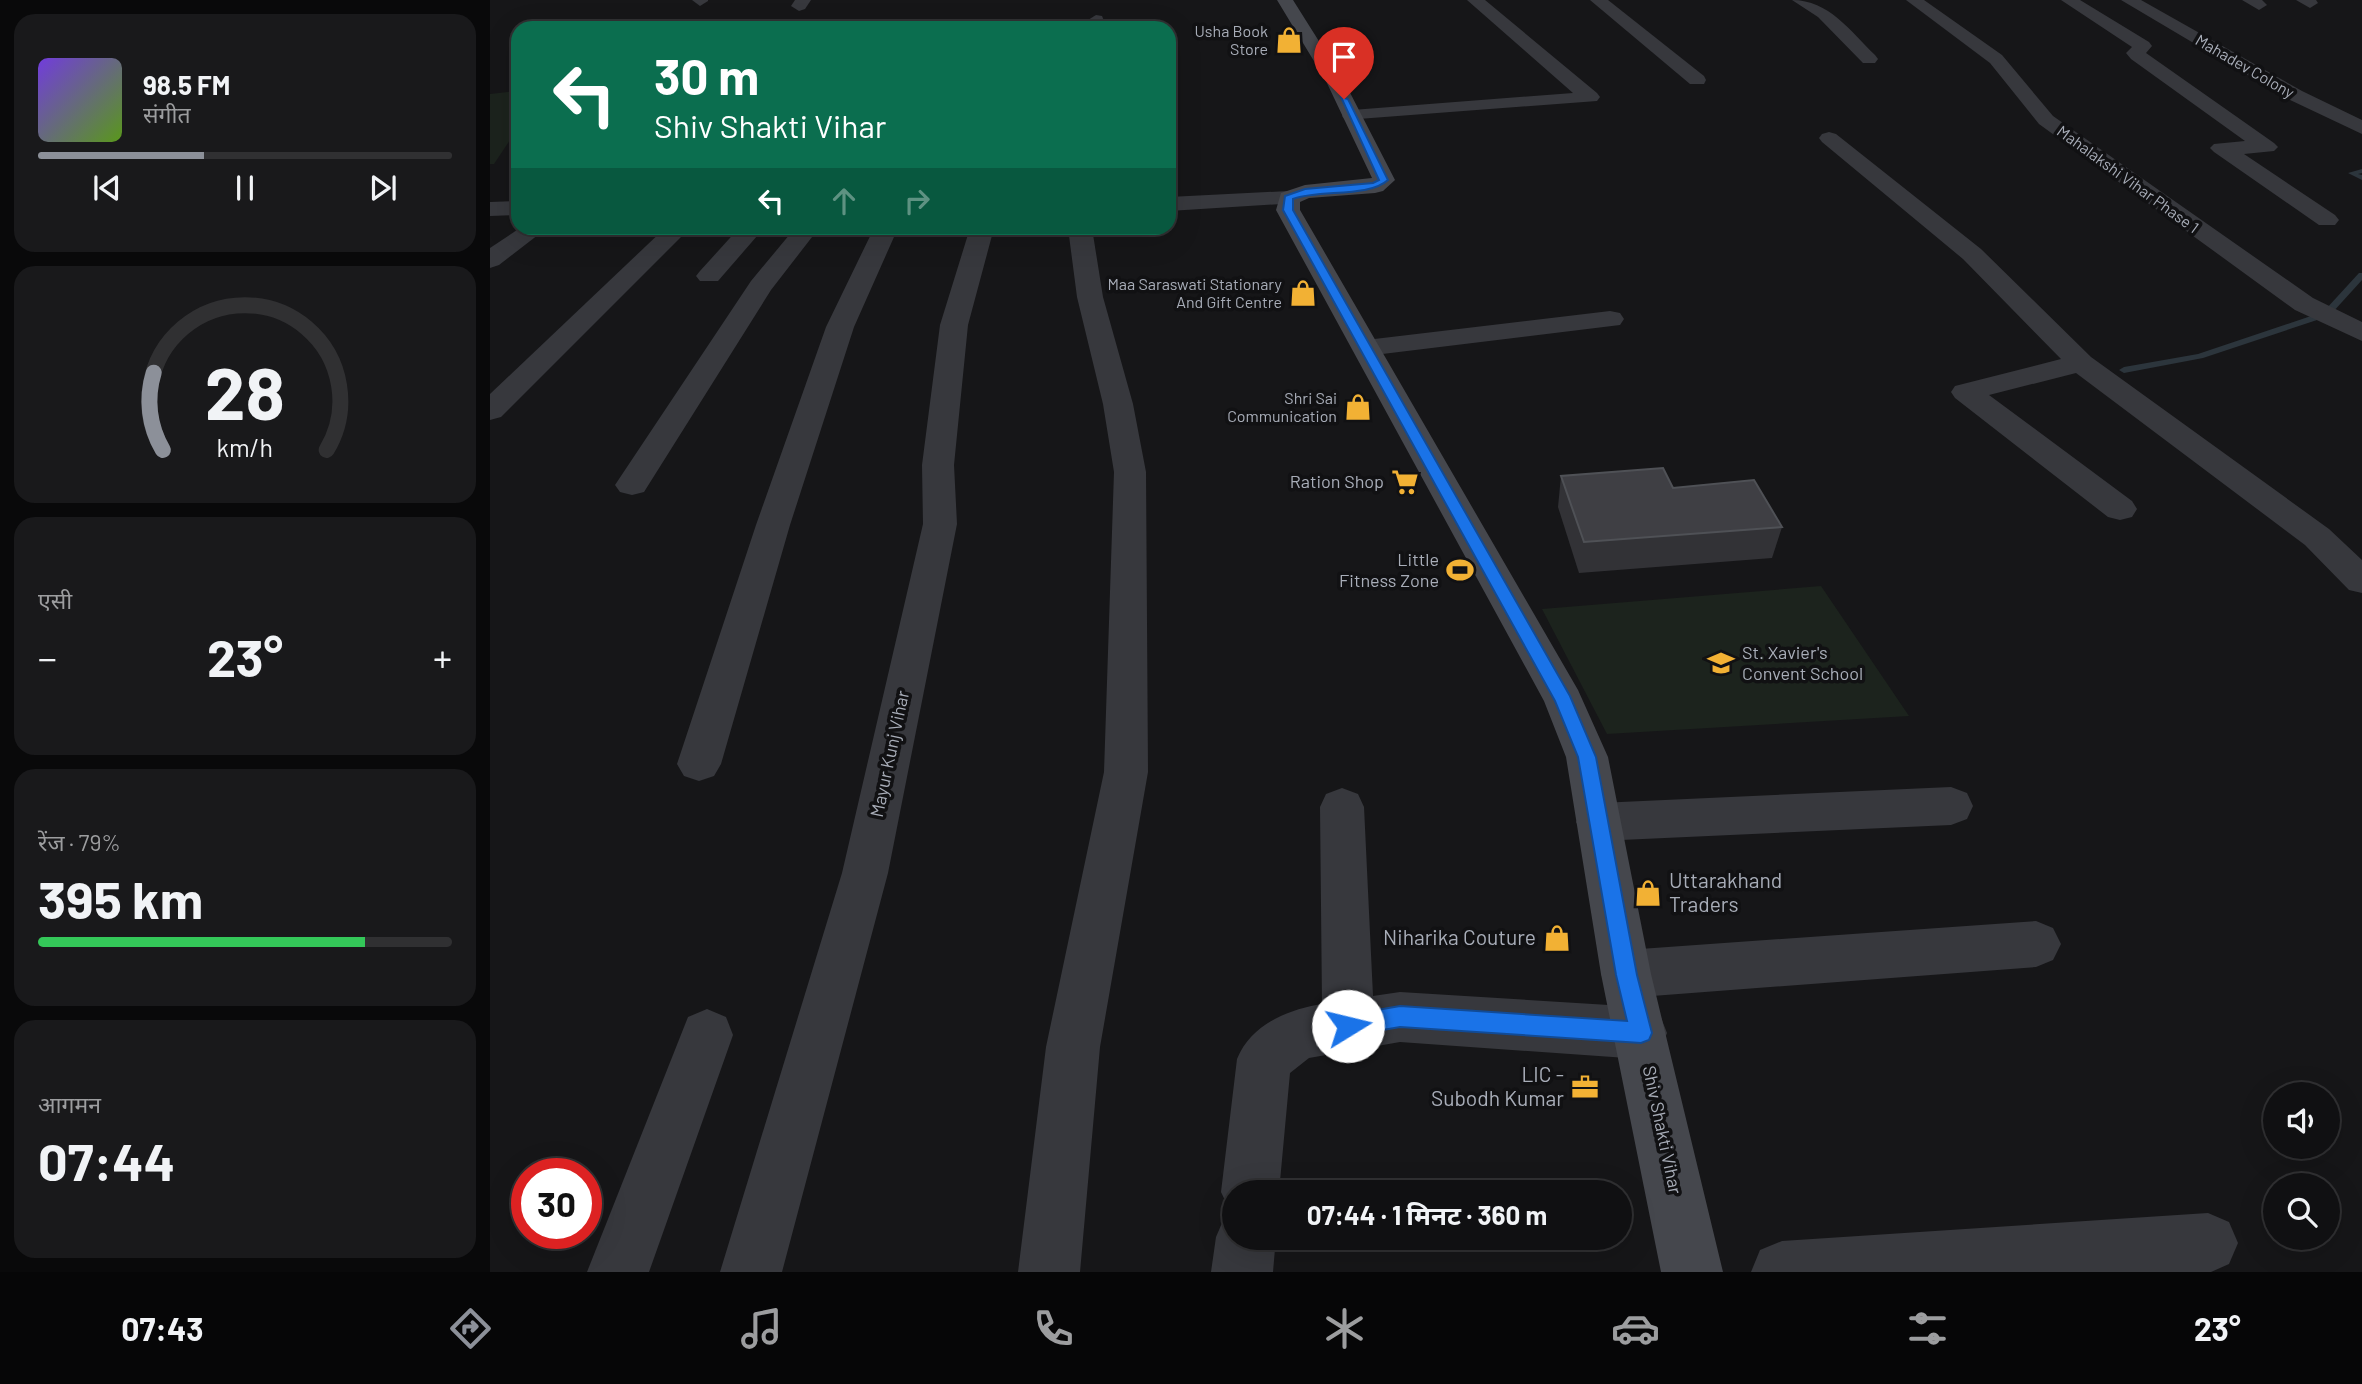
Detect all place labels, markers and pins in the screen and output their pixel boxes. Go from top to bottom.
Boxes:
place label: Usha Book Store [1194,21,1268,58]
shop icon: Usha Book Store [1274,25,1304,55]
pin [1314,27,1374,99]
place label: Maa Saraswati Stationary And Gift Centre [1107,274,1283,311]
shop icon: Maa Saraswati Stationary And Gift Centre [1288,278,1318,308]
place label: Shri Sai Communication [1227,388,1337,425]
shop icon: Shri Sai Communication [1343,392,1373,422]
supermarket icon: Ration Shop [1390,467,1420,497]
place label: Ration Shop [1290,470,1384,492]
place label: Little Fitness Zone [1339,548,1439,591]
sports icon: Little Fitness Zone [1445,555,1475,585]
place label: St. Xavier's Convent School [1742,641,1863,684]
school or university icon: St. Xavier's Convent School [1706,648,1736,678]
place label: Uttarakhand Traders [1669,867,1782,916]
shop icon: Uttarakhand Traders [1633,878,1663,908]
shop icon: Niharika Couture [1542,923,1572,953]
place label: Niharika Couture [1383,924,1536,949]
place label: LIC - Subodh Kumar [1431,1061,1564,1110]
office icon: LIC - Subodh Kumar [1570,1072,1600,1102]

